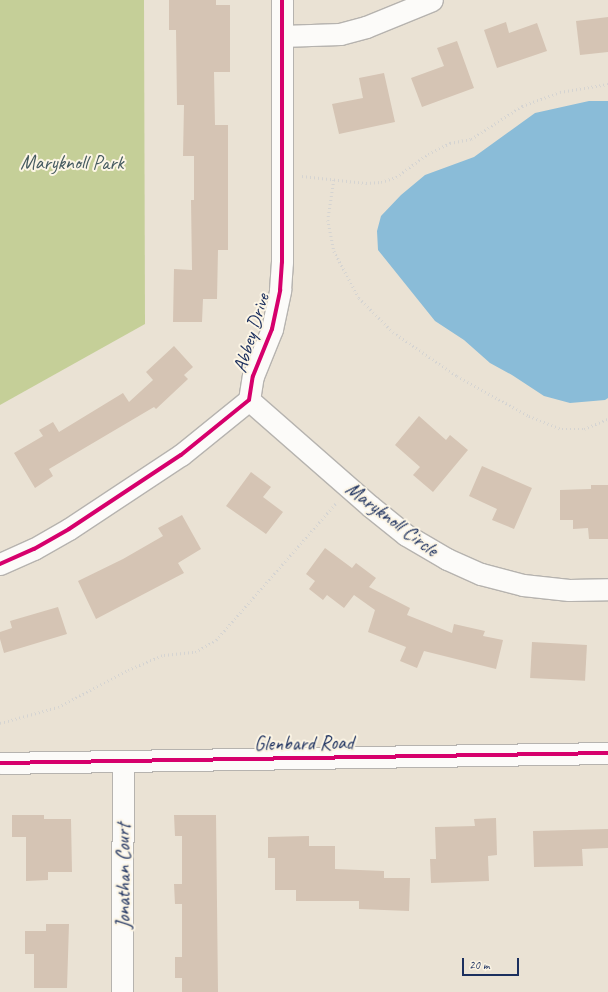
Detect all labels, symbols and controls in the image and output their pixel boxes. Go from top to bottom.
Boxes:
park label: Maryknoll Park [20,150,124,174]
street label: Abbey Drive [228,291,274,375]
street label: Maryknoll Circle [341,476,443,562]
street label: Glenbard Road [254,730,354,756]
street label: Jonathan Court [111,823,135,929]
scale bar [464,950,521,976]
text: 20 m [469,957,489,973]

